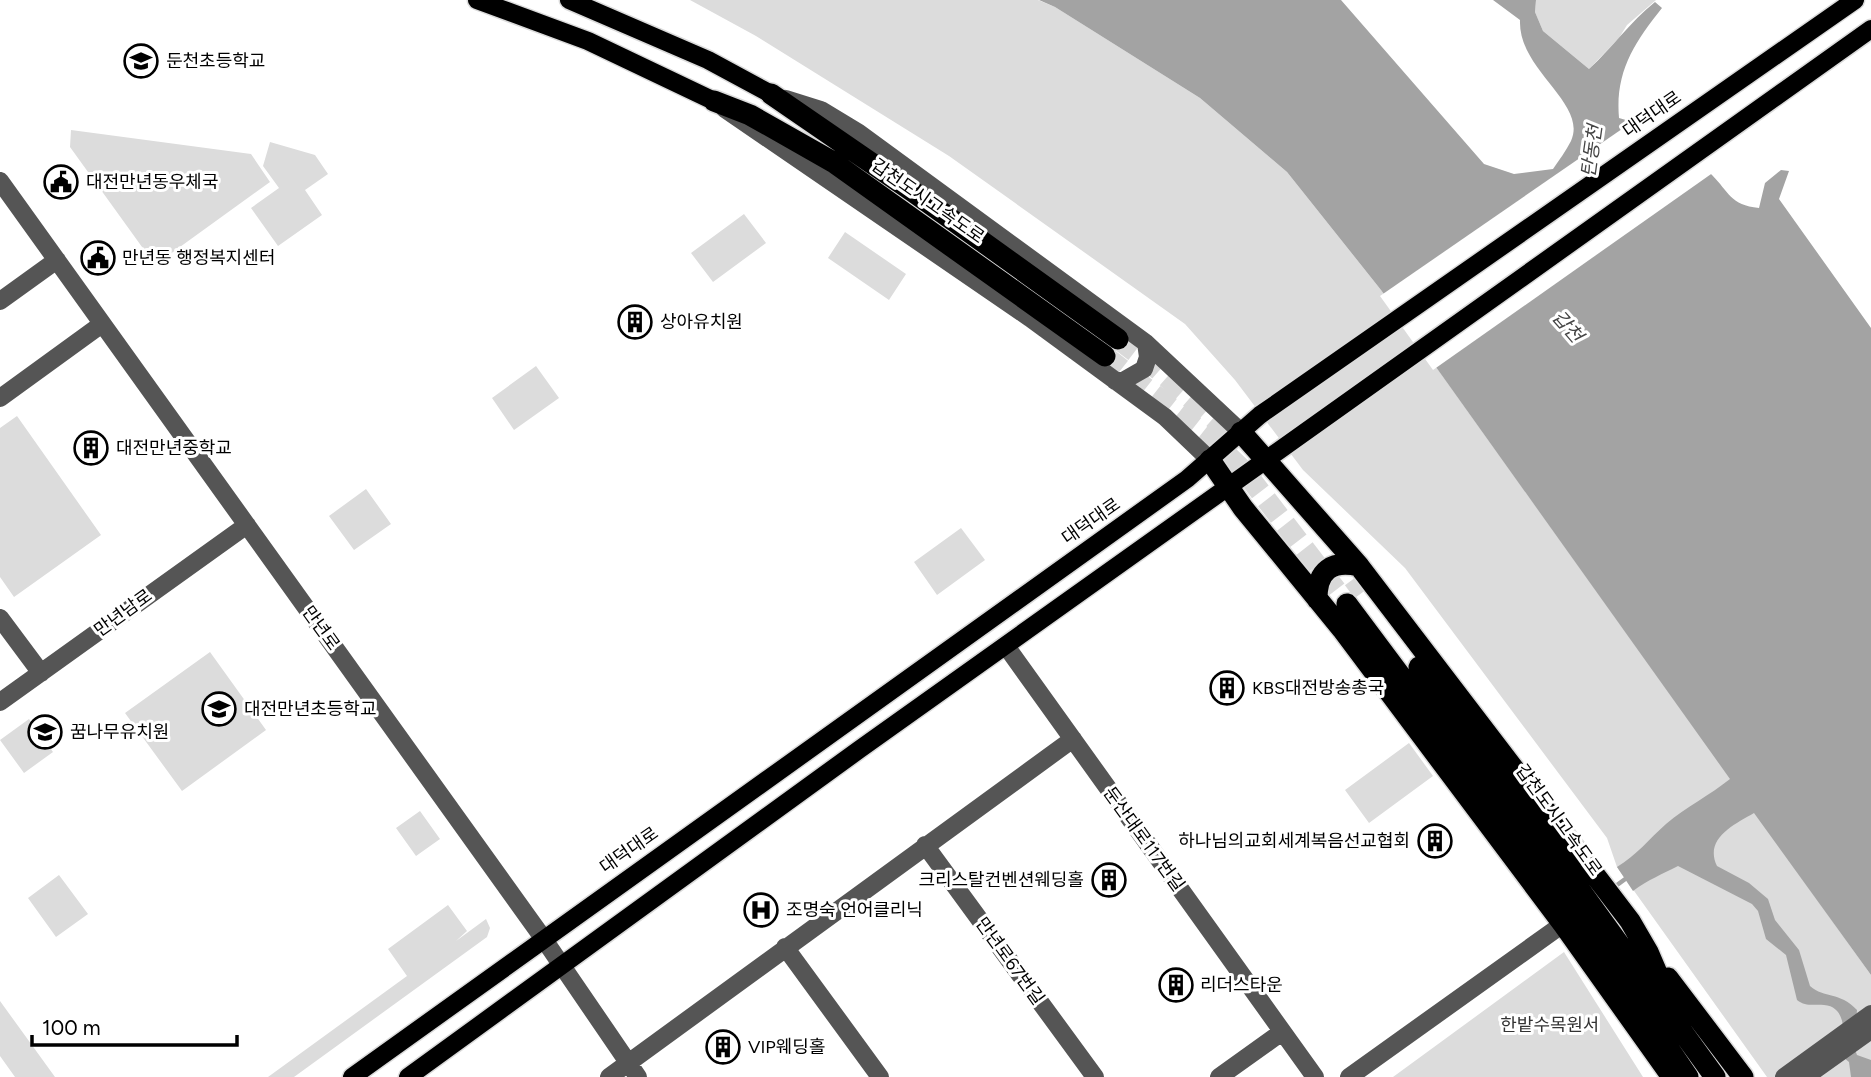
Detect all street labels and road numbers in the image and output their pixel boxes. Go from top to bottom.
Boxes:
street label: 대덕대로 [1619,86,1685,142]
street label: 갑천도시고속도로 [867,154,989,248]
street label: 대덕대로 [1058,493,1124,549]
street label: 만년남로 [90,585,156,641]
street label: 만년로 [297,601,345,655]
street label: 갑천도시고속도로 [1511,760,1607,880]
street label: 둔산대로117번길 [1099,782,1189,896]
street label: 대덕대로 [596,822,662,878]
street label: 만년로67번길 [971,913,1049,1009]

